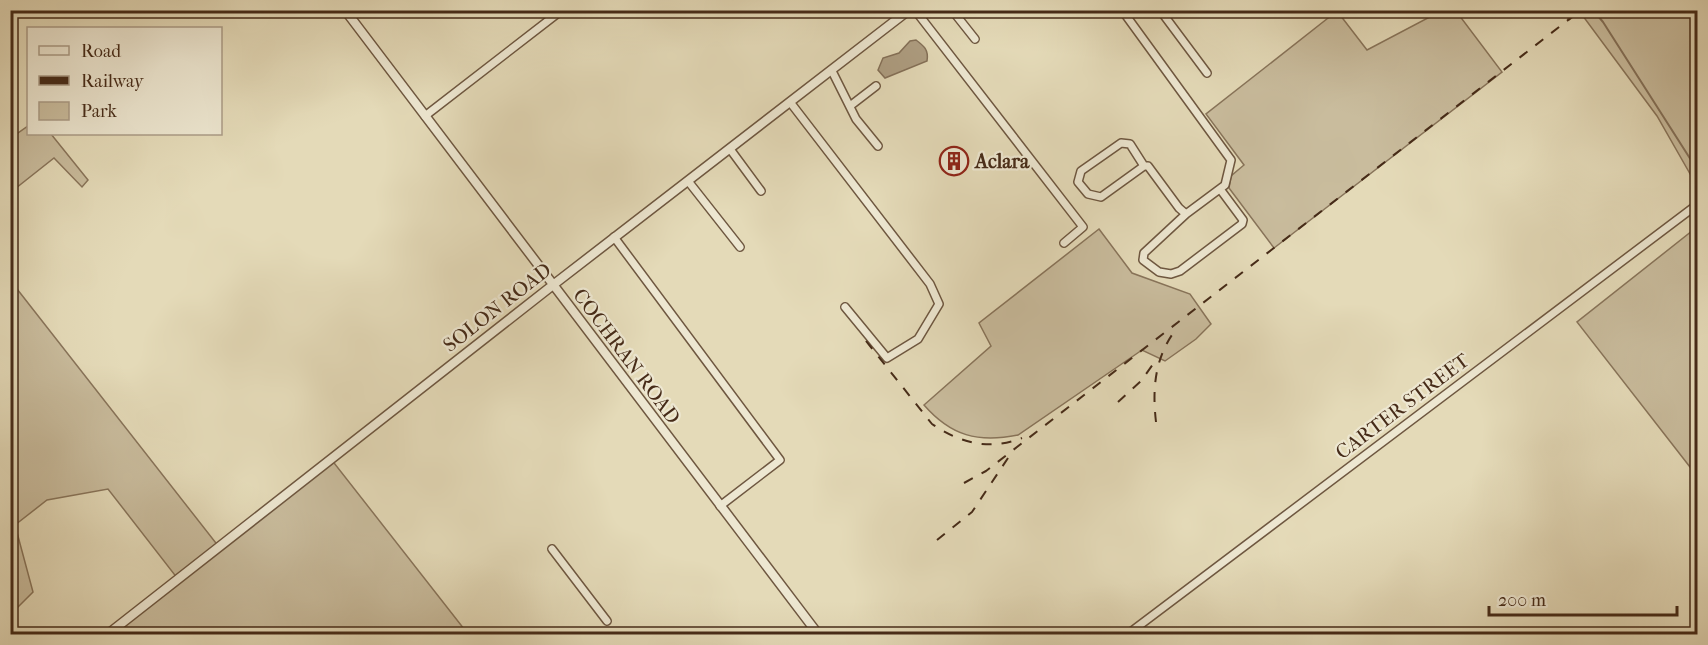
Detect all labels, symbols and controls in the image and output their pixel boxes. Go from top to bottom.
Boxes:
legend [27,27,222,135]
text: Road [81,41,121,62]
text: Railway [81,71,145,92]
text: Park [81,101,118,122]
building icon: Aclara [938,145,970,177]
place label: Aclara [973,150,1030,173]
street label: SOLON ROAD [439,258,556,357]
street label: COCHRAN ROAD [568,284,685,428]
street label: CARTER STREET [1331,348,1474,464]
scale bar [1489,579,1676,617]
text: 200 m [1498,590,1546,611]

